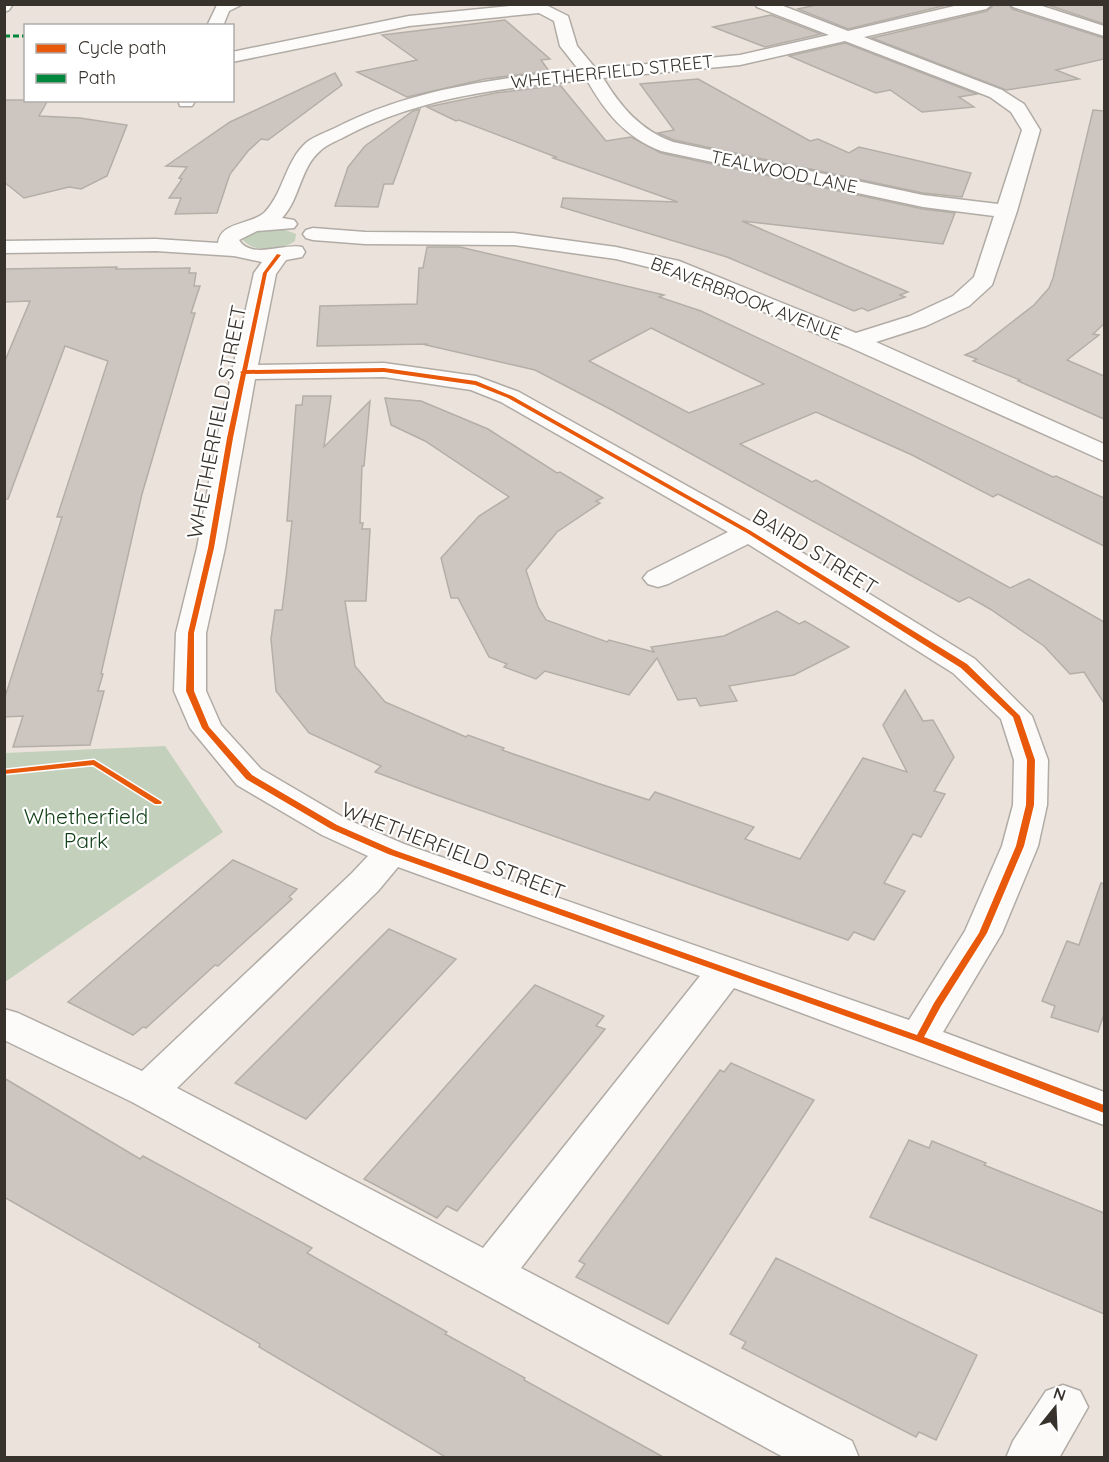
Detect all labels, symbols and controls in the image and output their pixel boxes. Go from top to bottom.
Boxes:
legend [24,24,234,102]
text: Cycle path [78,36,166,59]
street label: WHETHERFIELD STREET [510,49,714,94]
text: Path [78,66,116,89]
street label: TEALWOOD LANE [709,145,859,198]
street label: BEAVERBROOK AVENUE [647,251,845,346]
street label: WHETHERFIELD STREET [181,303,251,541]
street label: BAIRD STREET [748,502,883,600]
street label: WHETHERFIELD STREET [338,795,569,905]
park label: Whetherfield Park [24,803,148,853]
north arrow [1025,1378,1085,1438]
text: N [1051,1382,1068,1405]

